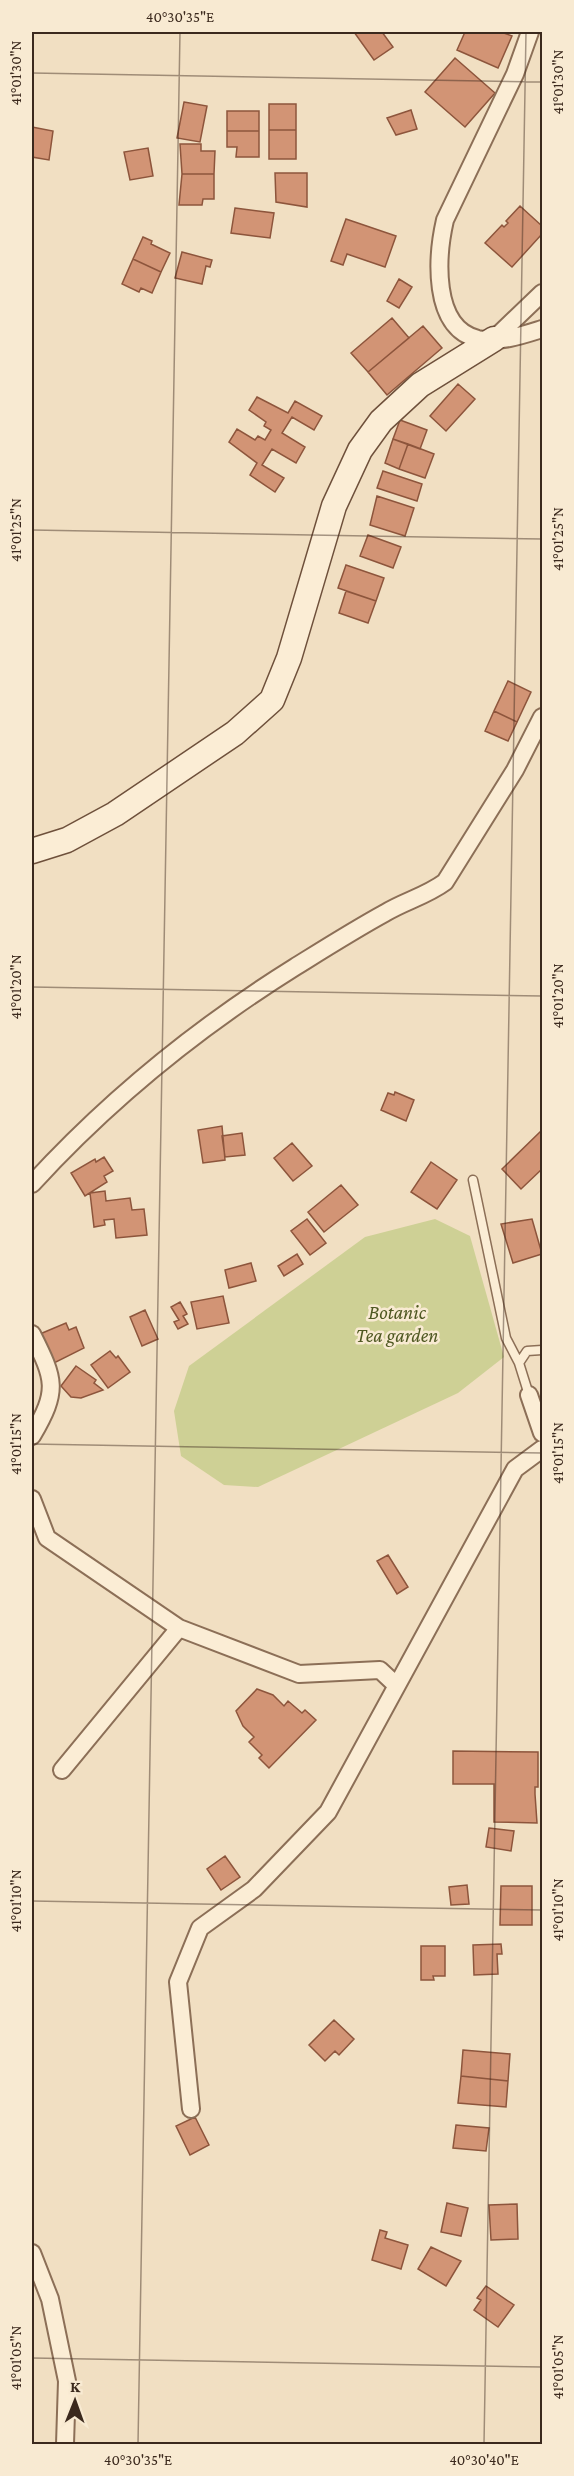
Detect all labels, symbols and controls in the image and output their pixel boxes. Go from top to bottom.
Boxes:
text: 40°30'35"E [146,9,214,25]
text: 41°01'30"N [8,40,24,105]
text: 41°01'30"N [550,49,566,114]
text: 41°01'25"N [8,498,24,562]
text: 41°01'25"N [550,507,566,571]
text: 41°01'20"N [8,954,24,1020]
text: 41°01'20"N [550,963,566,1029]
park label: Botanic Tea garden [356,1301,438,1347]
text: 41°01'15"N [8,1413,24,1475]
text: 41°01'15"N [550,1422,566,1484]
text: 41°01'10"N [8,1869,24,1933]
text: 41°01'10"N [550,1878,566,1942]
text: 41°01'05"N [8,2325,24,2390]
text: 41°01'05"N [550,2334,566,2399]
north arrow [45,2371,105,2431]
text: K [70,2378,81,2395]
text: 40°30'35"E [104,2452,172,2468]
text: 40°30'40"E [449,2452,519,2468]

